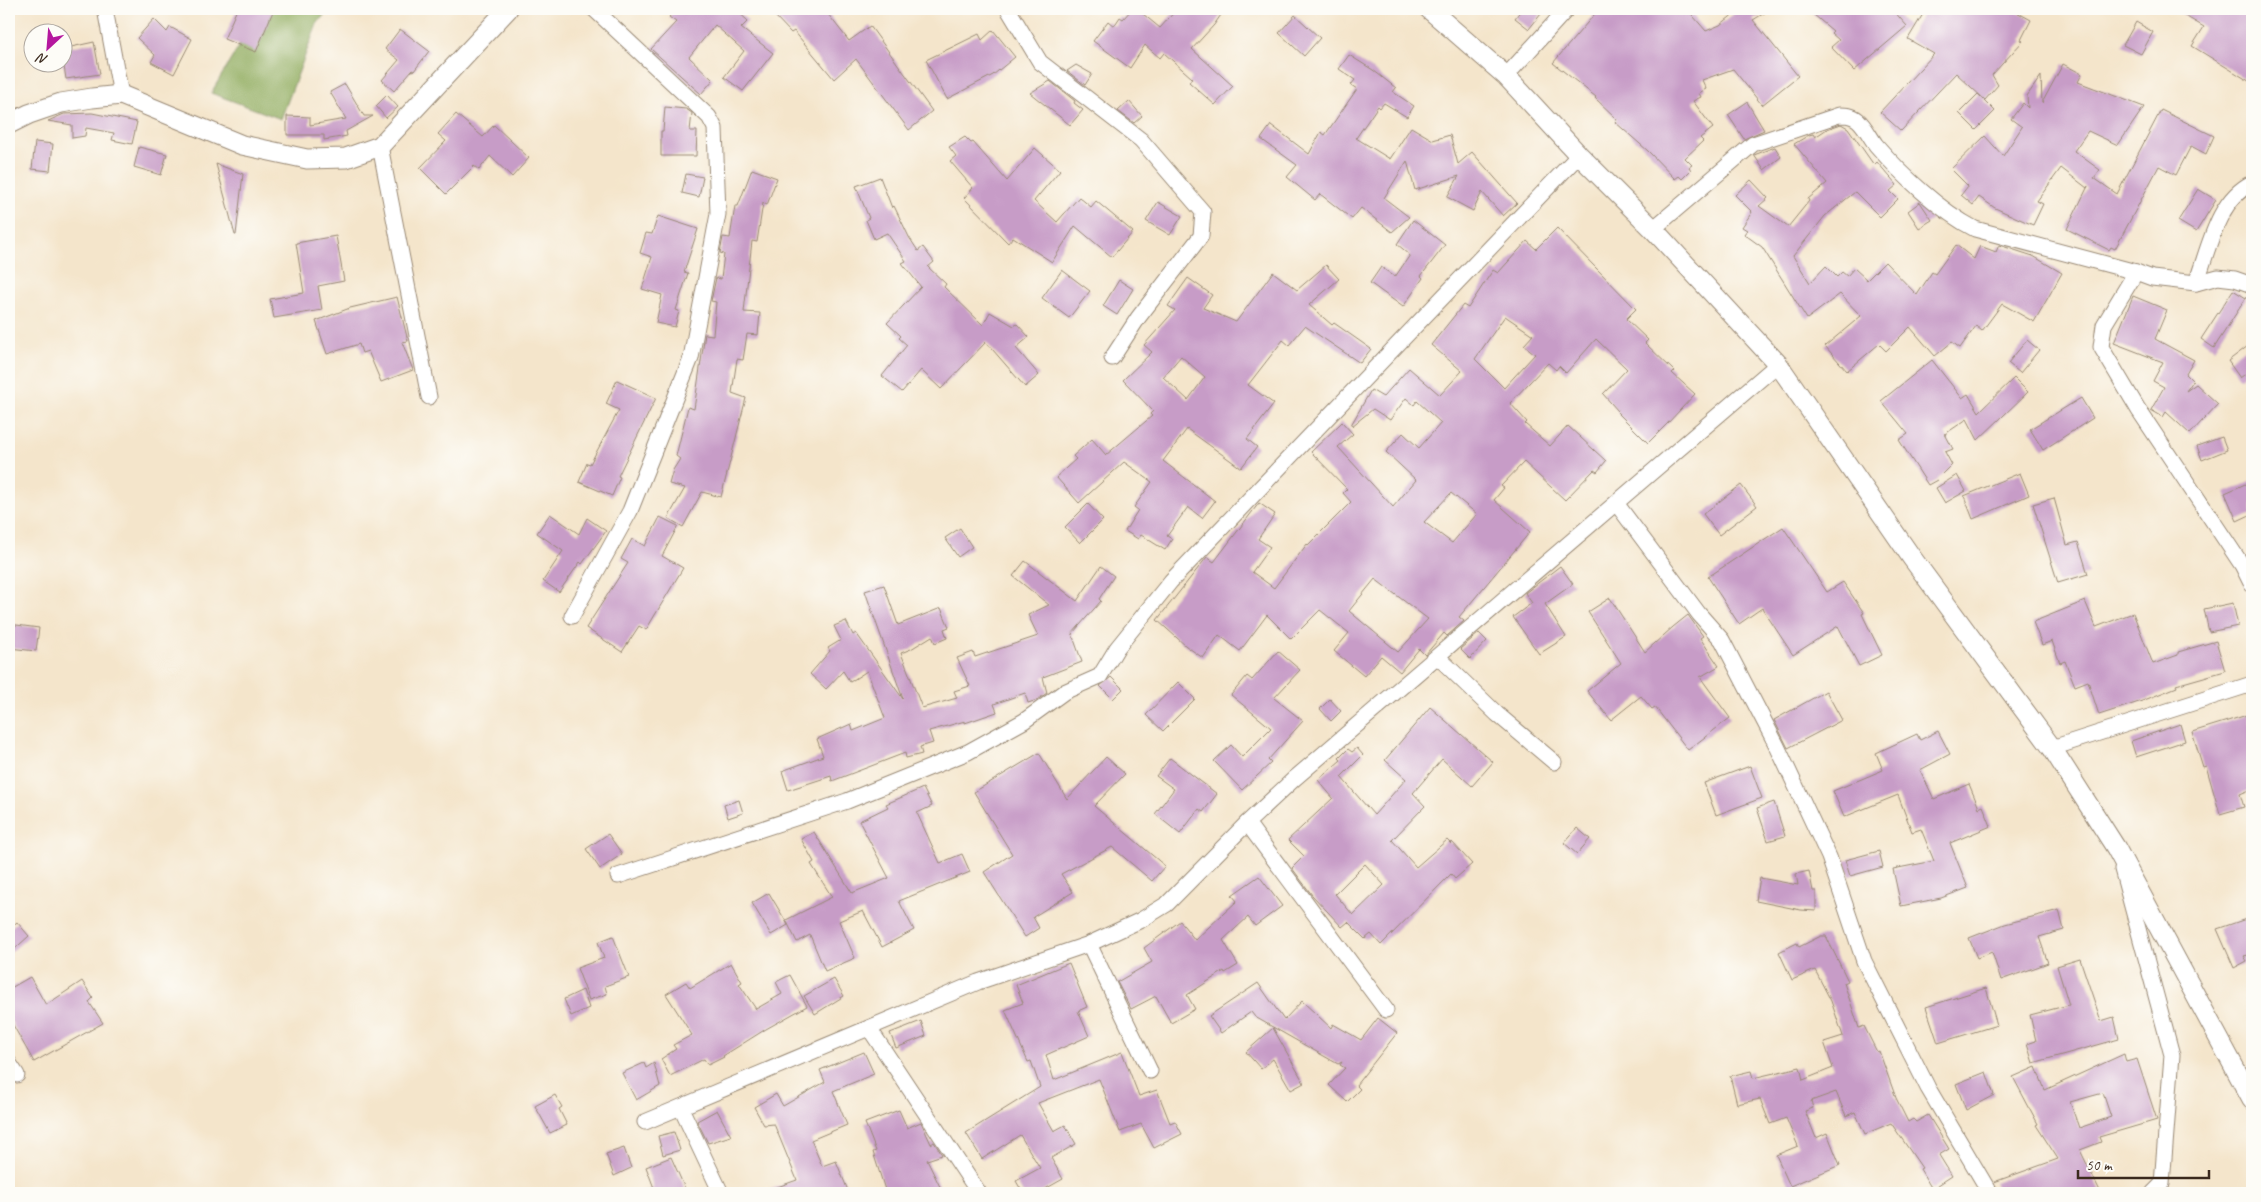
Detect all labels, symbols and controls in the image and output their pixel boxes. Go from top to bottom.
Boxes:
north arrow [22,22,72,72]
text: N [33,49,50,69]
scale bar [2078,1147,2210,1179]
text: 50 m [2086,1156,2113,1175]

